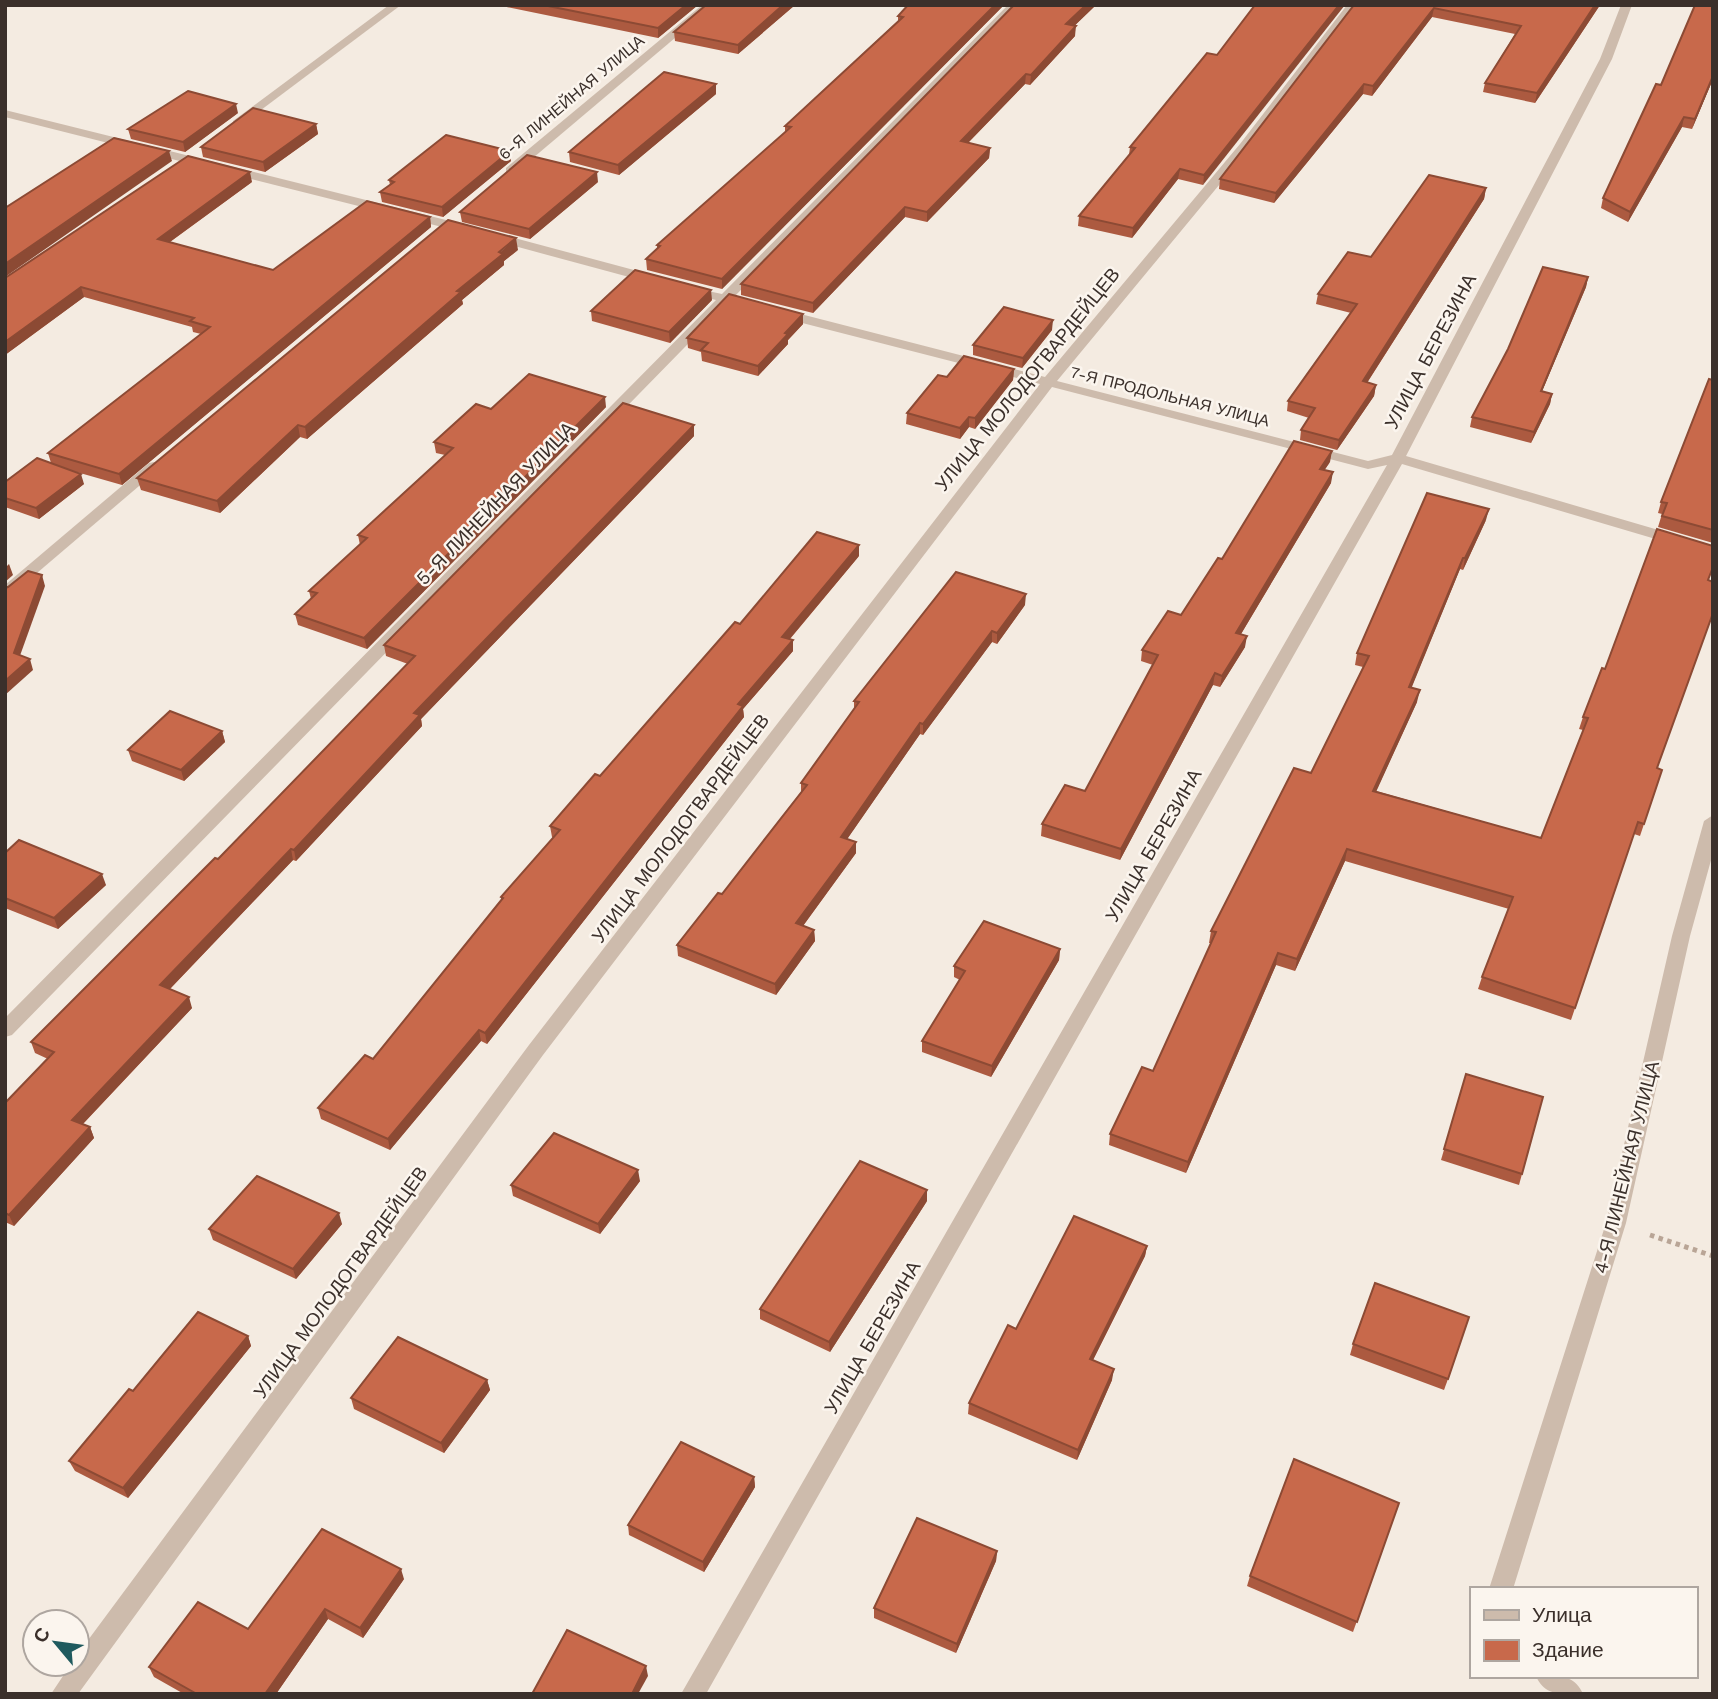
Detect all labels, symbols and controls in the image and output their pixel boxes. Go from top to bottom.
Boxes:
street label: 6-Я ЛИНЕЙНАЯ УЛИЦА [495,31,648,164]
street label: УЛИЦА МОЛОДОГВАРДЕЙЦЕВ [930,263,1125,496]
street label: УЛИЦА БЕРЕЗИНА [1380,269,1481,433]
street label: 7-Я ПРОДОЛЬНАЯ УЛИЦА [1068,363,1272,431]
street label: 5-Я ЛИНЕЙНАЯ УЛИЦА [411,417,580,590]
street label: УЛИЦА МОЛОДОГВАРДЕЙЦЕВ [587,709,774,947]
street label: УЛИЦА БЕРЕЗИНА [1100,765,1207,926]
street label: 4-Я ЛИНЕЙНАЯ УЛИЦА [1589,1058,1664,1276]
street label: УЛИЦА МОЛОДОГВАРДЕЙЦЕВ [249,1162,432,1403]
street label: УЛИЦА БЕРЕЗИНА [819,1257,926,1418]
legend [1470,1587,1697,1678]
text: Улица [1532,1602,1592,1627]
north arrow [21,1608,91,1678]
text: С [28,1623,55,1647]
text: Здание [1532,1637,1604,1662]

